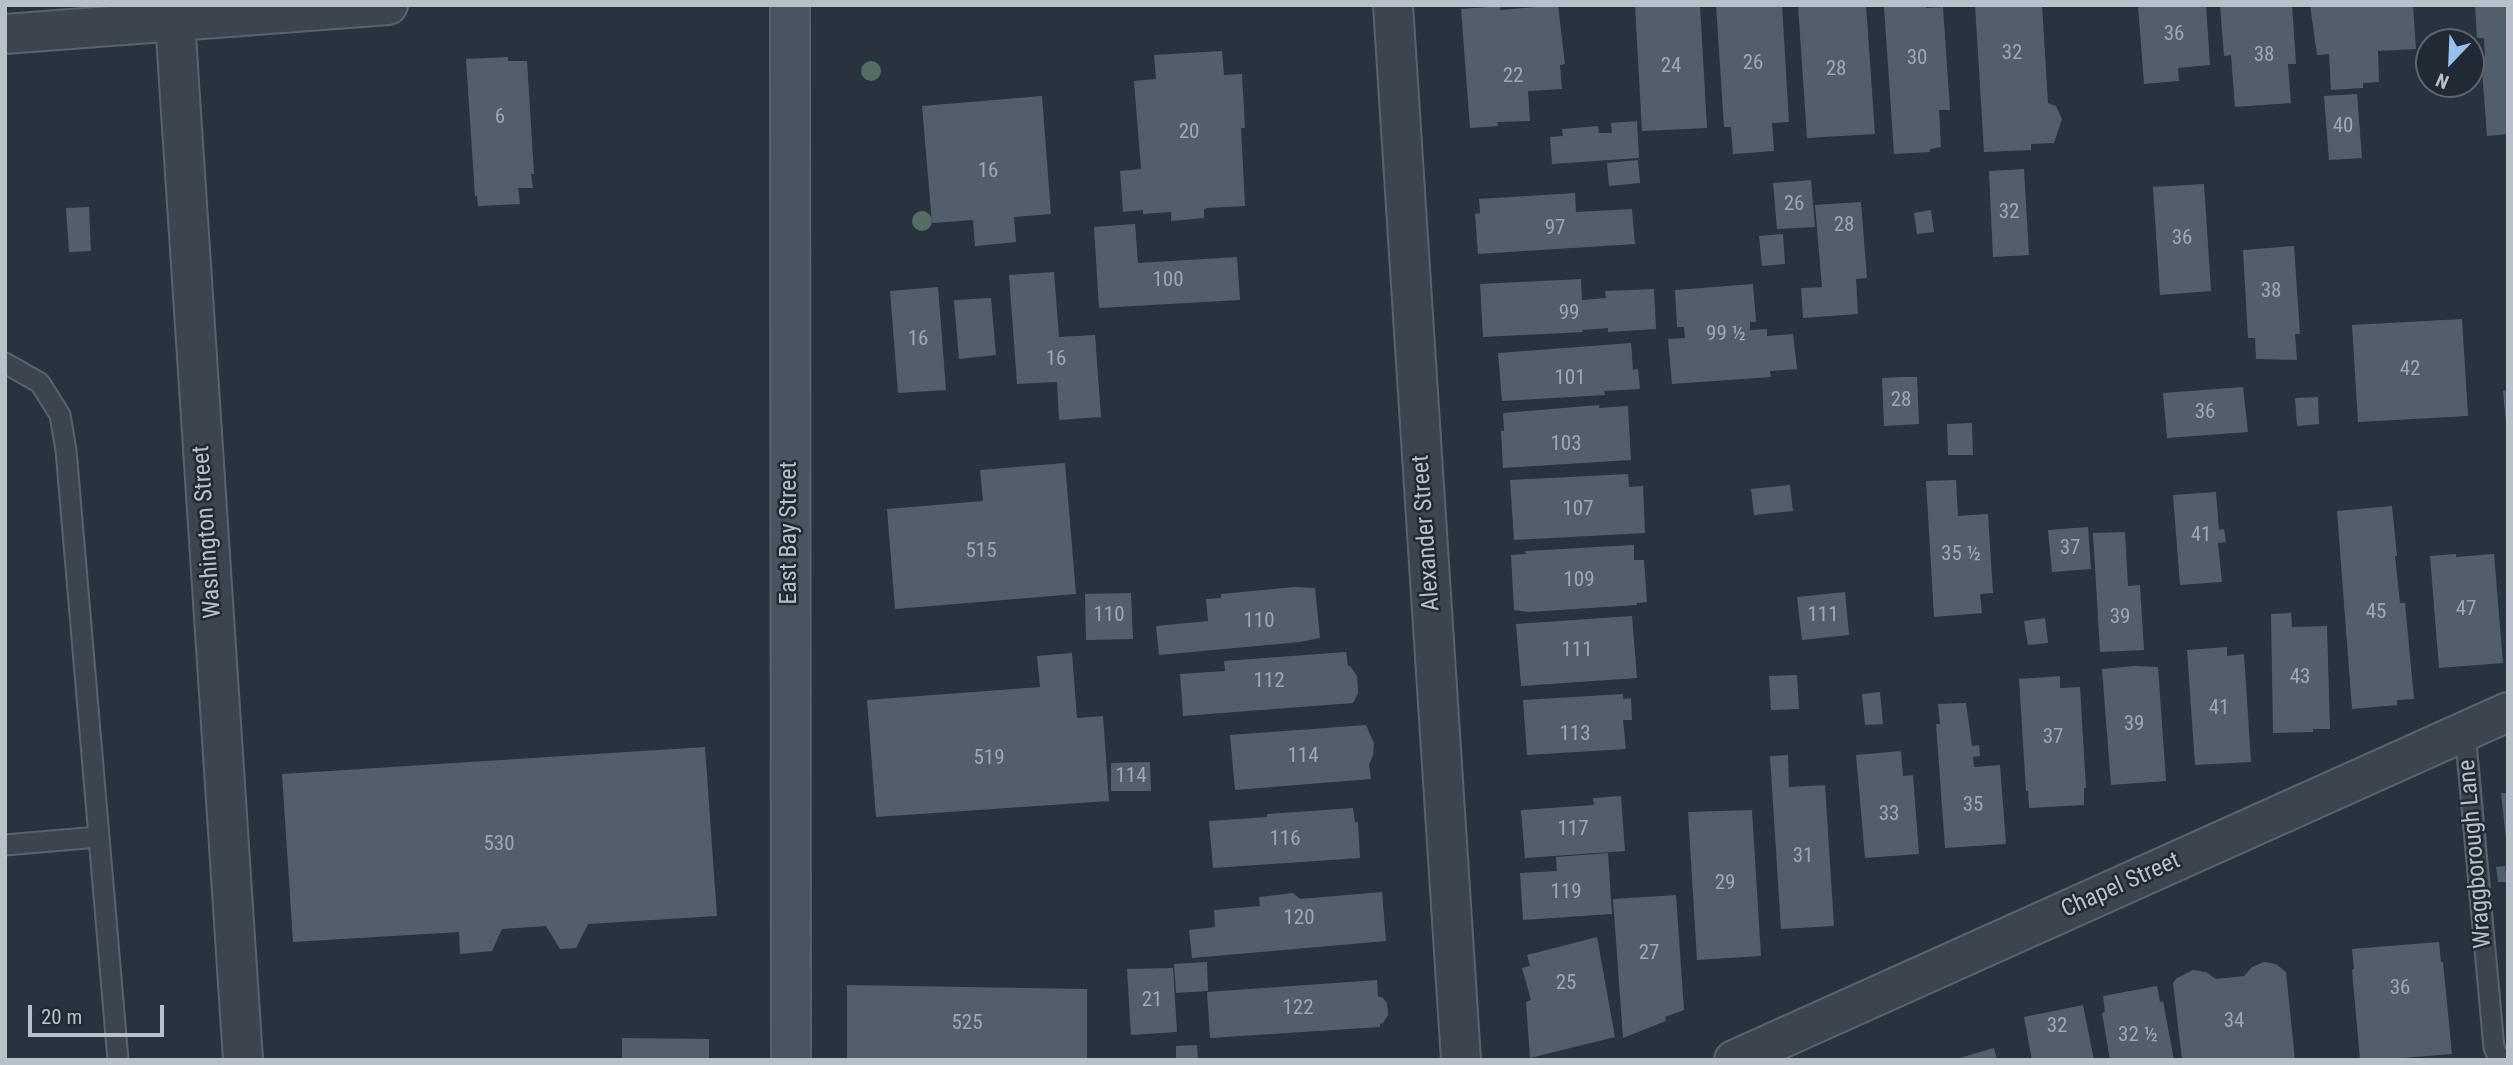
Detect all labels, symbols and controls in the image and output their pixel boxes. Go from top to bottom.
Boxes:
house number: 36 [2164,22,2184,48]
north arrow [2415,28,2485,98]
house number: 32 [2002,41,2022,67]
house number: 38 [2254,43,2274,69]
house number: 30 [1907,46,1927,72]
house number: 26 [1743,51,1763,77]
house number: 24 [1661,54,1681,80]
house number: 28 [1826,57,1846,83]
house number: 22 [1503,64,1523,90]
text: N [2433,68,2452,94]
house number: 6 [495,105,505,131]
house number: 40 [2333,114,2353,140]
house number: 20 [1179,120,1199,146]
house number: 16 [978,159,998,185]
house number: 26 [1784,192,1804,218]
house number: 32 [1999,200,2019,226]
house number: 28 [1834,213,1854,239]
house number: 97 [1545,216,1565,242]
house number: 36 [2172,226,2192,252]
house number: 100 [1152,268,1184,294]
house number: 38 [2261,279,2281,305]
house number: 99 [1559,301,1579,327]
house number: 99 ½ [1706,322,1746,348]
house number: 16 [908,327,928,353]
house number: 16 [1046,347,1066,373]
house number: 42 [2400,357,2420,383]
house number: 101 [1554,366,1586,392]
house number: 28 [1891,388,1911,414]
house number: 36 [2195,400,2215,426]
house number: 103 [1550,432,1582,458]
street label: Washington Street [188,445,228,619]
street label: Alexander Street [1407,454,1447,612]
street label: East Bay Street [776,461,804,605]
house number: 107 [1562,497,1594,523]
house number: 41 [2191,523,2211,549]
house number: 37 [2060,536,2080,562]
house number: 515 [965,539,997,565]
house number: 35 ½ [1941,542,1981,568]
house number: 109 [1563,568,1595,594]
house number: 47 [2456,597,2476,623]
house number: 45 [2366,600,2386,626]
house number: 110 [1093,603,1125,629]
house number: 111 [1807,603,1839,629]
house number: 39 [2110,605,2130,631]
house number: 110 [1243,609,1275,635]
house number: 111 [1561,638,1593,664]
house number: 43 [2290,665,2310,691]
house number: 112 [1253,669,1285,695]
house number: 41 [2209,696,2229,722]
house number: 39 [2124,712,2144,738]
house number: 113 [1559,722,1591,748]
house number: 37 [2043,725,2063,751]
house number: 114 [1287,744,1319,770]
house number: 519 [973,746,1005,772]
street label: Wraggborough Lane [2453,758,2499,950]
house number: 114 [1115,764,1147,790]
house number: 35 [1963,793,1983,819]
house number: 33 [1879,802,1899,828]
house number: 117 [1557,817,1589,843]
house number: 116 [1269,827,1301,853]
house number: 530 [483,832,515,858]
house number: 31 [1793,844,1813,870]
street label: Chapel Street [2057,847,2185,925]
house number: 29 [1715,871,1735,897]
house number: 119 [1550,880,1582,906]
house number: 120 [1283,906,1315,932]
house number: 27 [1639,941,1659,967]
house number: 25 [1556,971,1576,997]
house number: 36 [2390,976,2410,1002]
house number: 21 [1142,988,1162,1014]
scale bar [32,992,168,1036]
house number: 122 [1282,996,1314,1022]
text: 20 m [41,1005,82,1029]
house number: 34 [2224,1009,2244,1035]
house number: 525 [951,1011,983,1037]
house number: 32 [2047,1014,2067,1040]
house number: 32 ½ [2118,1023,2158,1049]

